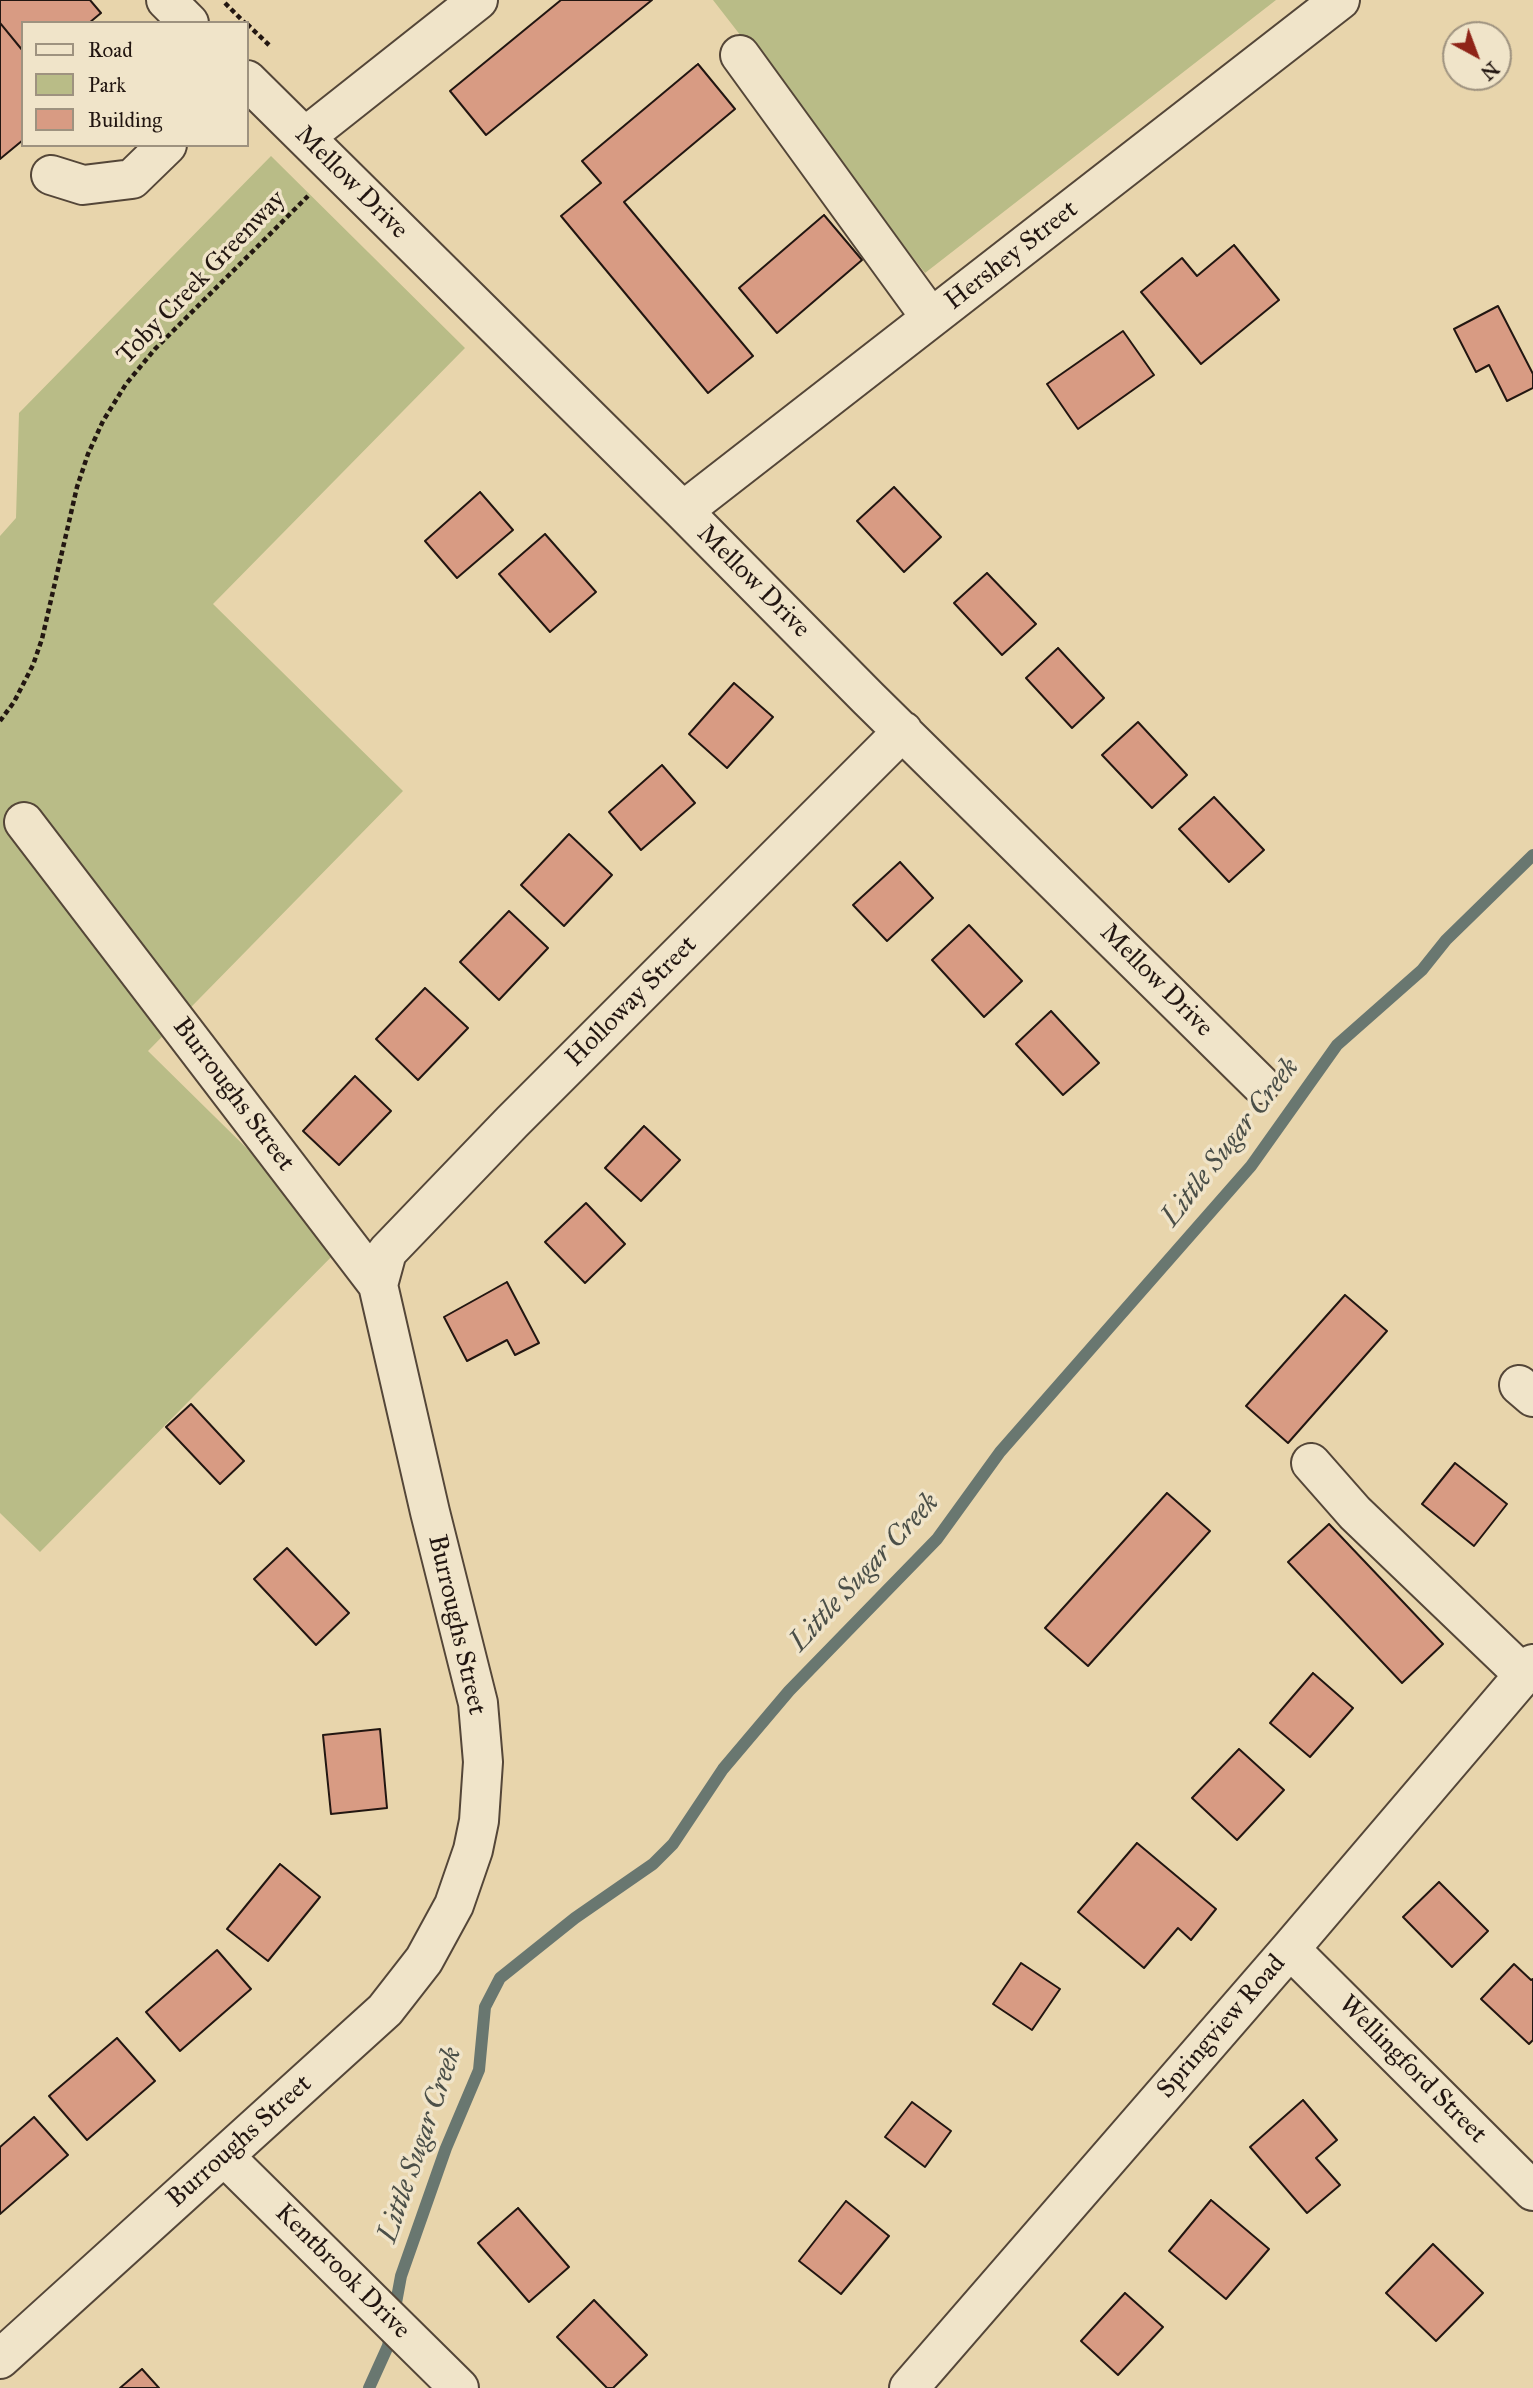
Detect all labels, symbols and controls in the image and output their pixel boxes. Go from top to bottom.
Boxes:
legend [21,21,248,147]
north arrow [1442,21,1512,91]
text: Road [88,37,133,63]
text: N [1476,57,1503,85]
text: Park [88,72,126,98]
text: Building [88,107,162,133]
street label: Mellow Drive [288,120,414,246]
street label: Toby Creek Greenway [111,185,293,371]
street label: Hershey Street [939,195,1085,317]
street label: Mellow Drive [690,519,816,645]
street label: Mellow Drive [1093,918,1219,1044]
street label: Holloway Street [560,930,704,1074]
street label: Burroughs Street [165,1012,301,1178]
water label: Little Sugar Creek [1155,1052,1307,1234]
water label: Little Sugar Creek [783,1487,947,1659]
street label: Burroughs Street [420,1532,492,1718]
street label: Springview Road [1151,1949,1293,2105]
street label: Wellingford Street [1331,1989,1493,2151]
water label: Little Sugar Creek [372,2043,470,2247]
street label: Burroughs Street [161,2069,319,2215]
street label: Kentbrook Drive [268,2198,416,2346]

